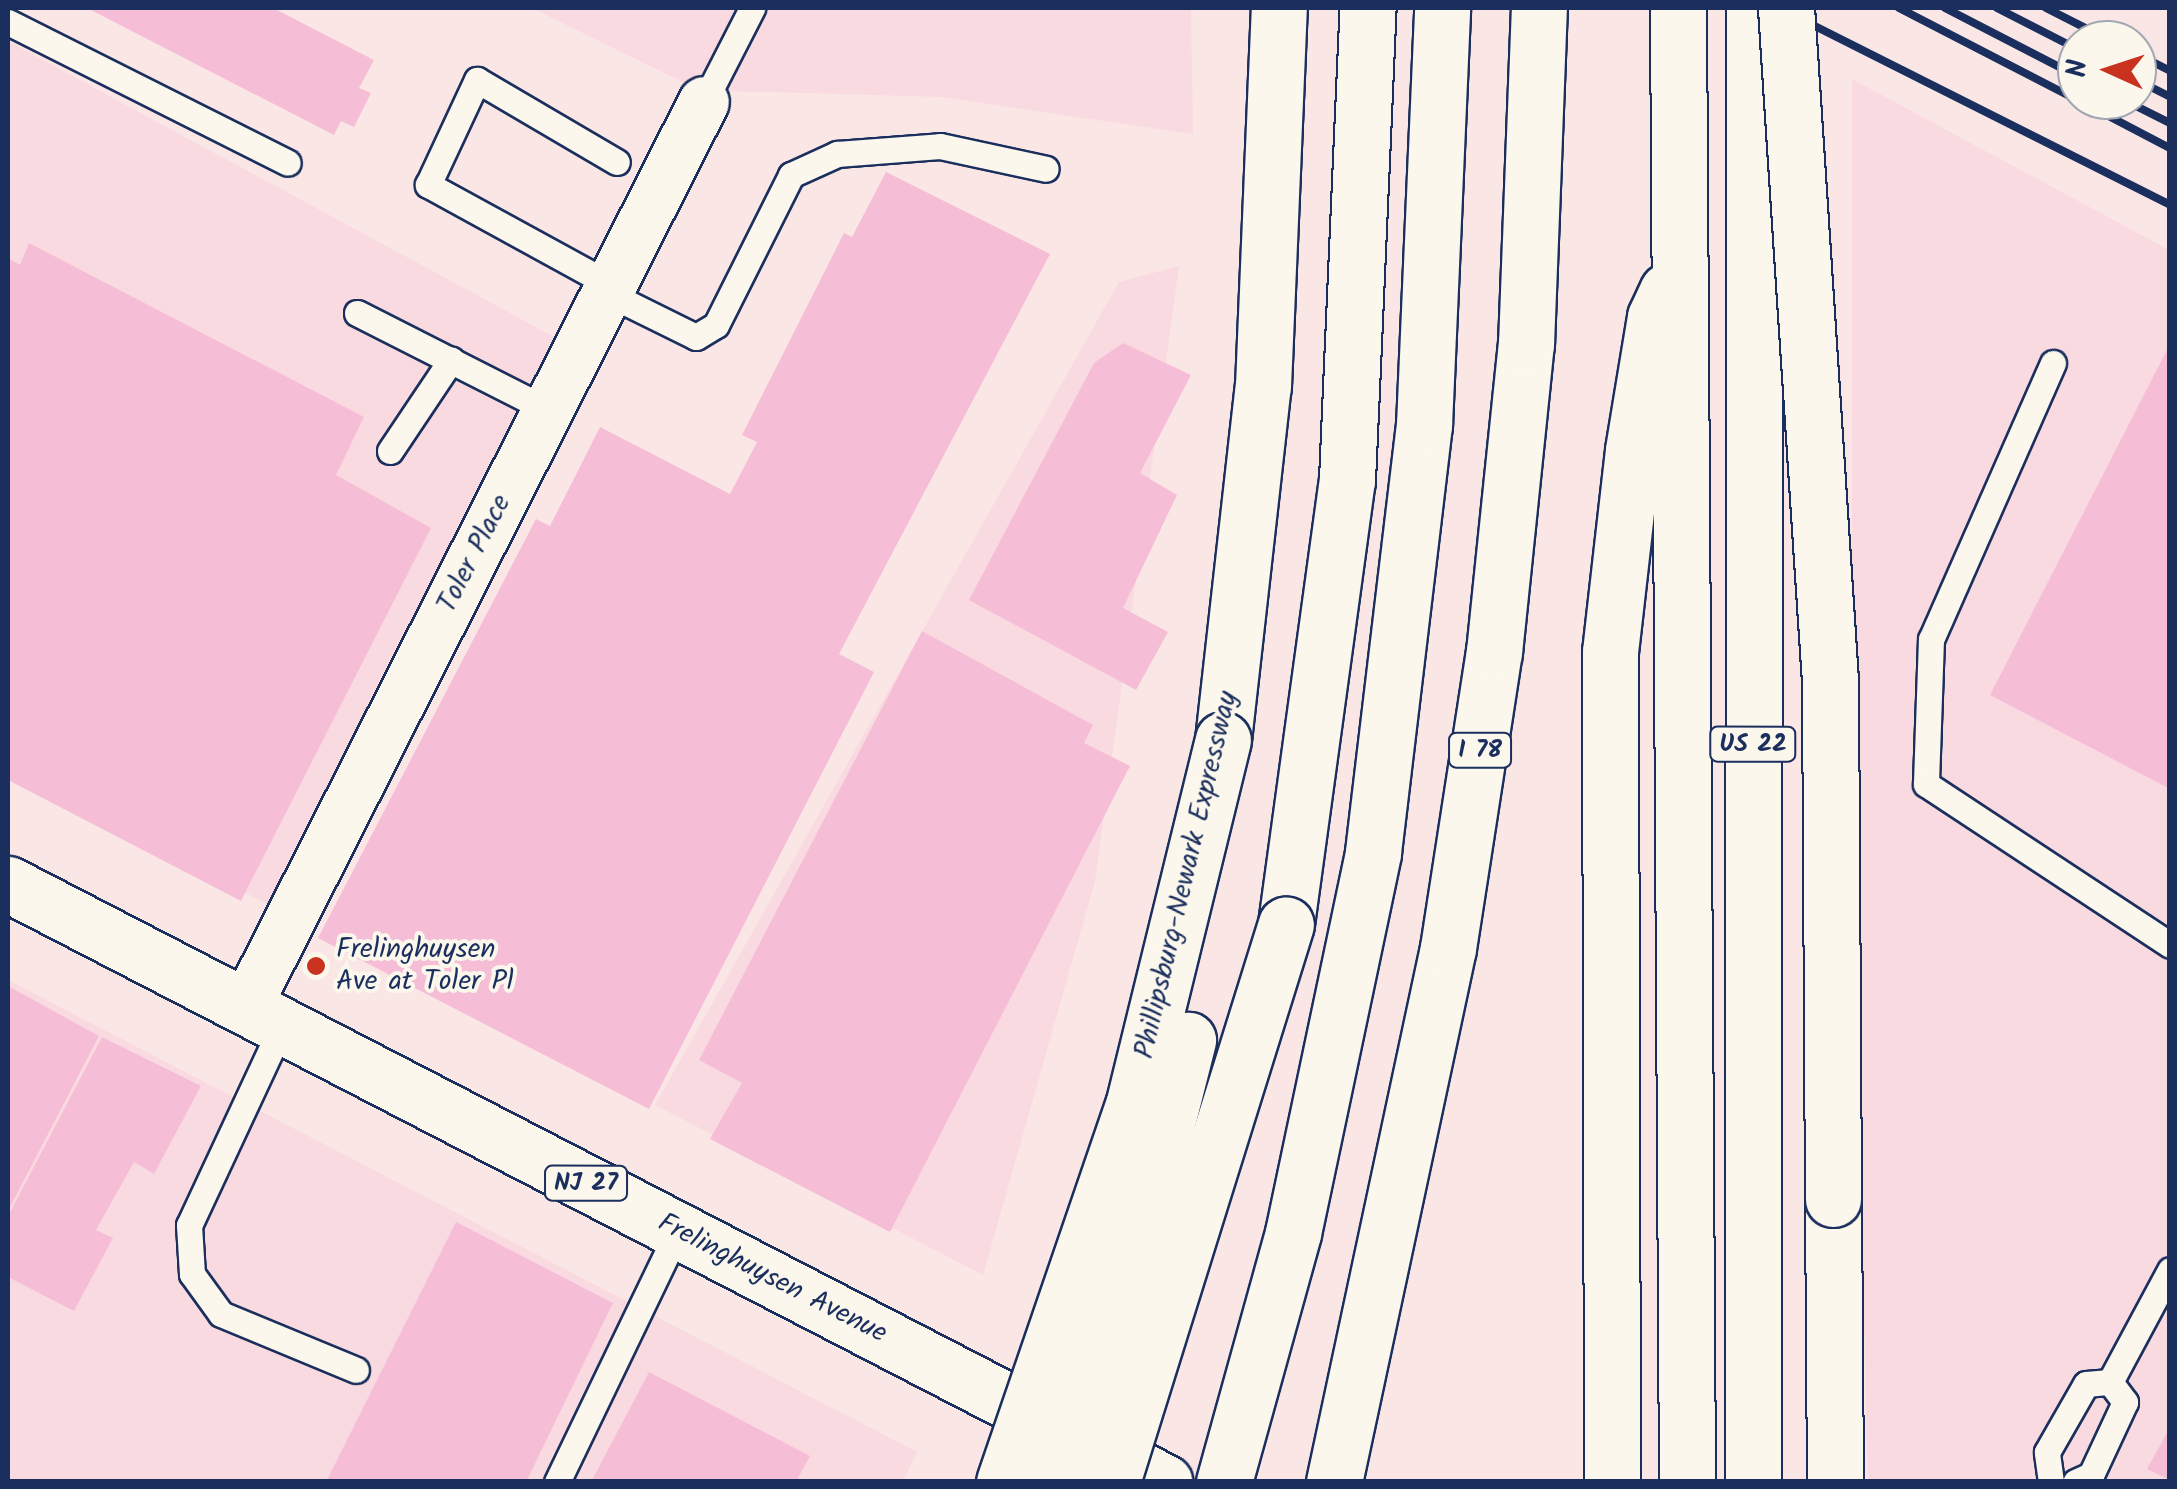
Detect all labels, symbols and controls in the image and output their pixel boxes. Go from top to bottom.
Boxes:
north arrow [2057,20,2157,120]
text: N [2056,59,2101,79]
street label: Toler Place [431,489,519,619]
street label: Phillipsburg-Newark Expressway [1128,688,1246,1062]
road number: US 22 [1708,724,1798,764]
road number: I 78 [1448,730,1512,770]
place label: Frelinghuysen Ave at Toler Pl [336,933,514,999]
marker: Frelinghuysen Ave at Toler Pl [305,955,327,977]
road number: NJ 27 [544,1163,628,1203]
street label: Frelinghuysen Avenue [652,1207,892,1351]

